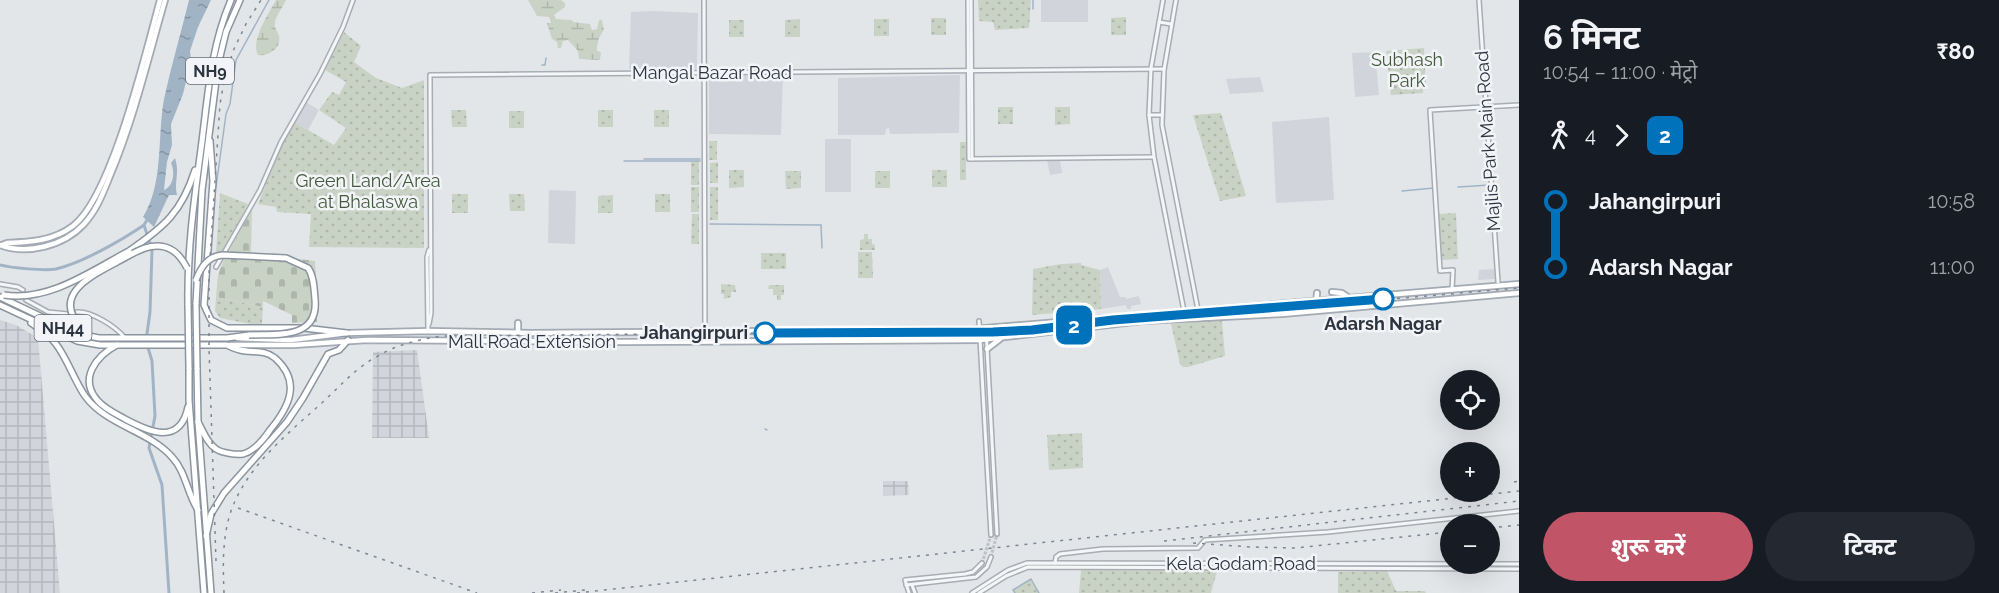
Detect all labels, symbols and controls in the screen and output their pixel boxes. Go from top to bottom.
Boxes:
text: 6 मिनट [1543,18,1640,57]
text: ₹80 [1936,38,1975,64]
park label: Subhash Park [1371,49,1443,91]
street label: Majlis Park Main Road [1471,50,1504,232]
road number: NH9 [186,58,234,84]
text: 10:54 – 11:00 · मेट्रो [1543,60,1698,84]
street label: Mangal Bazar Road [632,62,792,83]
icon: walk [1543,119,1576,152]
icon: forward [1605,119,1638,152]
text: 4 [1585,123,1596,147]
text: 2 [1659,123,1671,148]
park label: Green Land/Area at Bhalaswa [295,170,441,212]
text: Jahangirpuri [1589,188,1721,214]
text: 10:58 [1928,189,1975,213]
text: Adarsh Nagar [1589,254,1733,280]
text: 11:00 [1930,255,1975,279]
marker: Adarsh Nagar [1372,288,1394,310]
line badge: 2 [1054,306,1094,344]
text: 2 [1068,313,1080,338]
place label: Adarsh Nagar [1324,313,1442,334]
road number: NH44 [34,315,92,341]
place label: Jahangirpuri [640,322,748,343]
marker: Jahangirpuri [754,322,776,344]
street label: Mall Road Extension [448,331,616,352]
map controls [1440,370,1500,574]
button: locate [1440,370,1500,430]
button: + [1440,442,1500,502]
button: शुरू करें [1543,512,1753,581]
button: टिकट [1765,512,1975,581]
button: − [1440,514,1500,574]
street label: Kela Godam Road [1166,553,1316,574]

